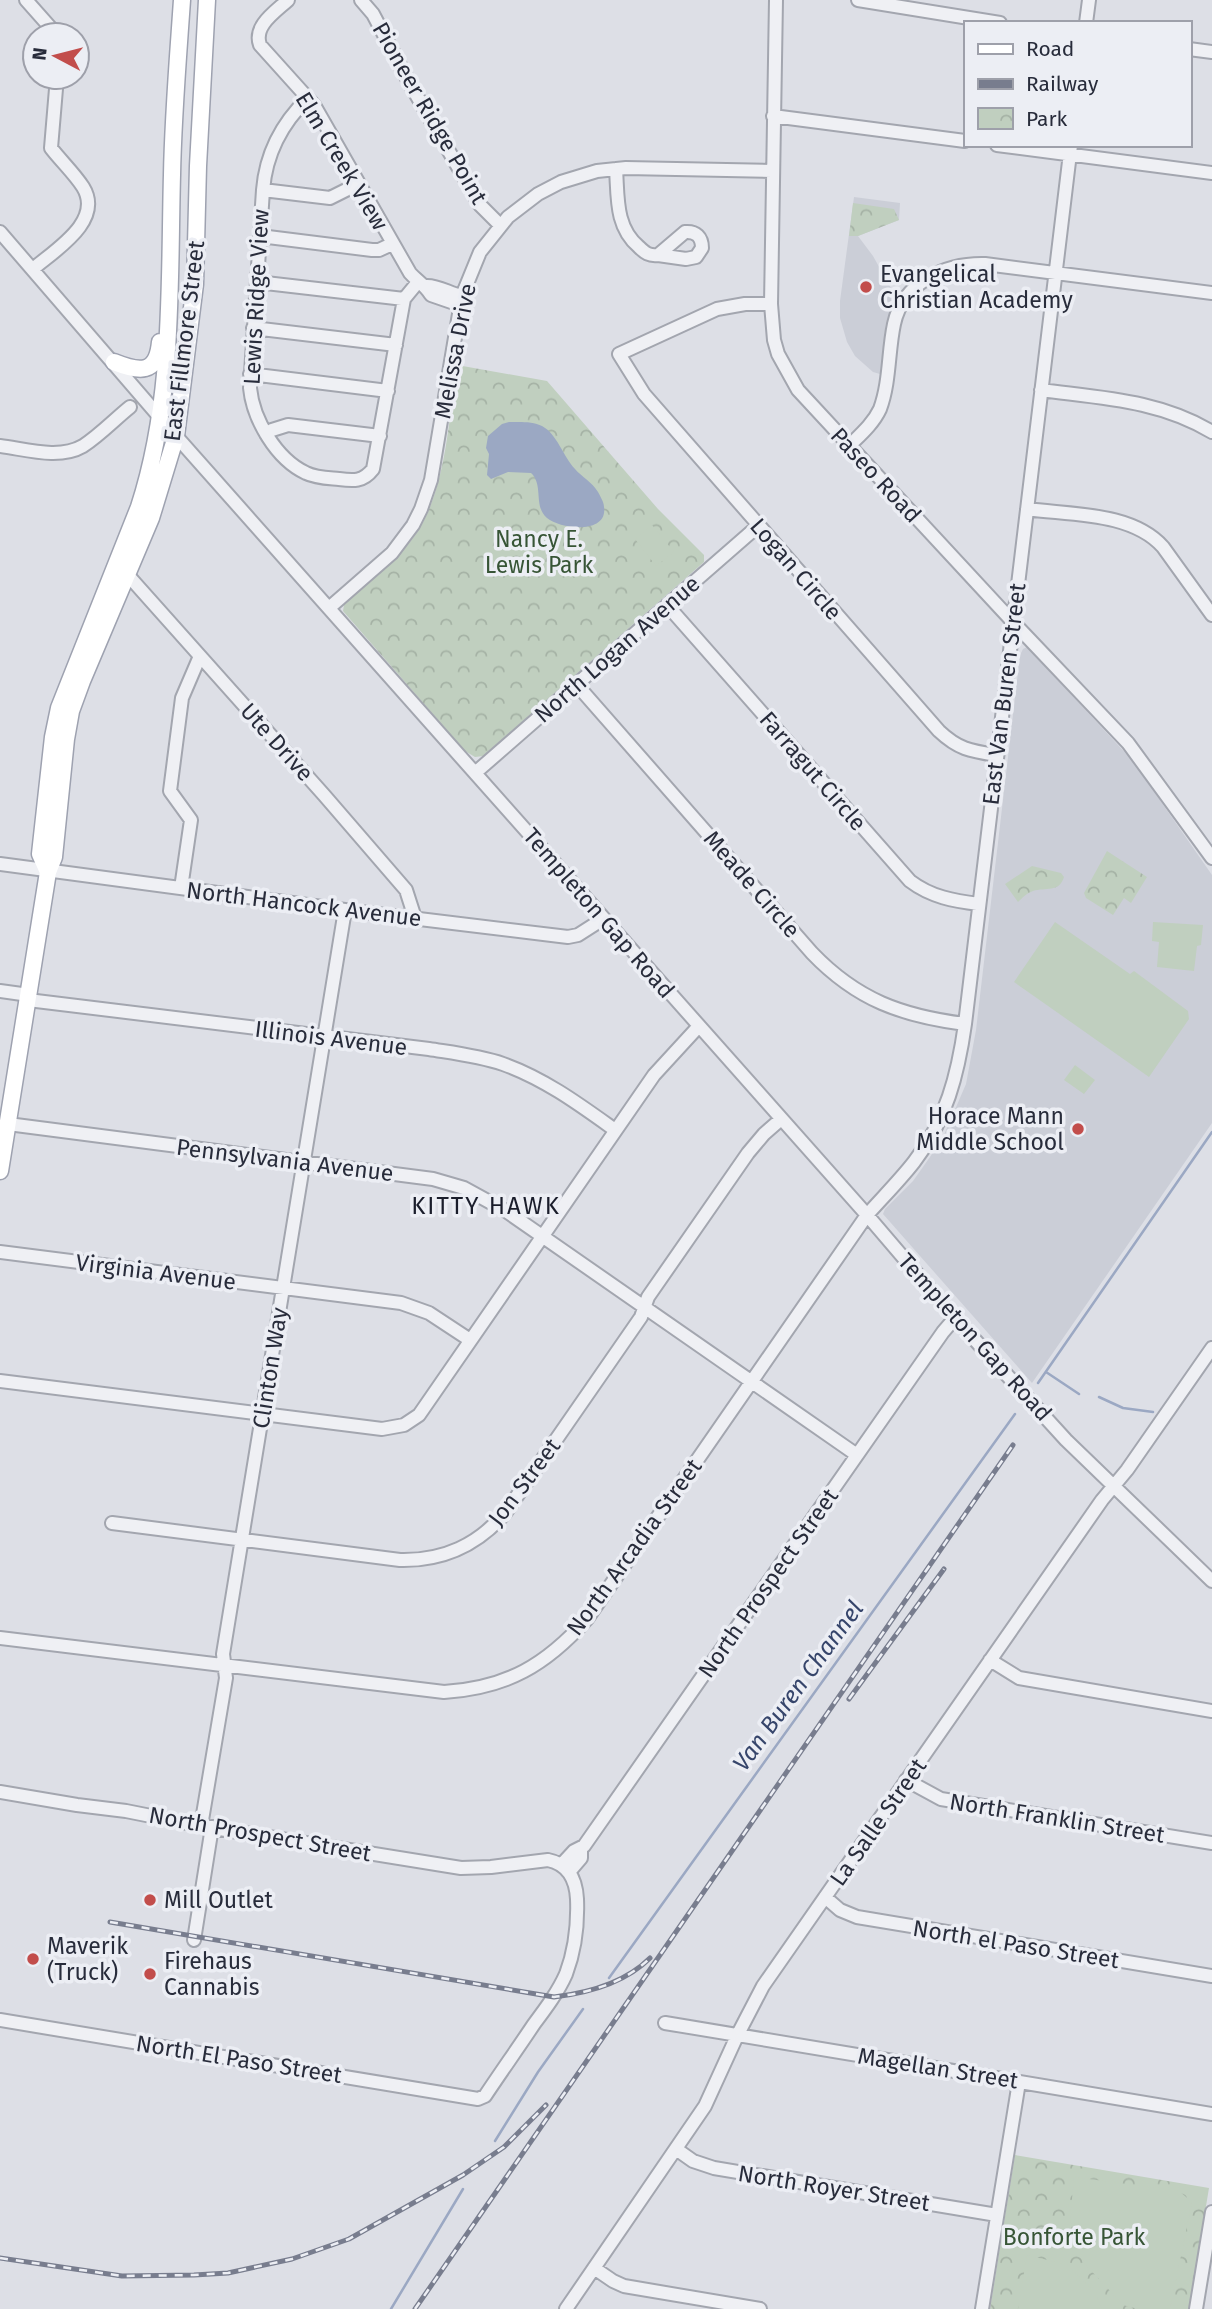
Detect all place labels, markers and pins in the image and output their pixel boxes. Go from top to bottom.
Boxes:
place label: Evangelical Christian Academy [880,260,1073,314]
marker: Evangelical Christian Academy [858,279,874,295]
place label: Horace Mann Middle School [916,1102,1064,1156]
marker: Horace Mann Middle School [1070,1121,1086,1137]
place label: Mill Outlet [164,1886,273,1914]
marker: Mill Outlet [142,1892,158,1908]
place label: Maverik (Truck) [47,1932,128,1986]
place label: Firehaus Cannabis [164,1947,260,2001]
marker: Maverik (Truck) [25,1951,41,1967]
marker: Firehaus Cannabis [142,1966,158,1982]

